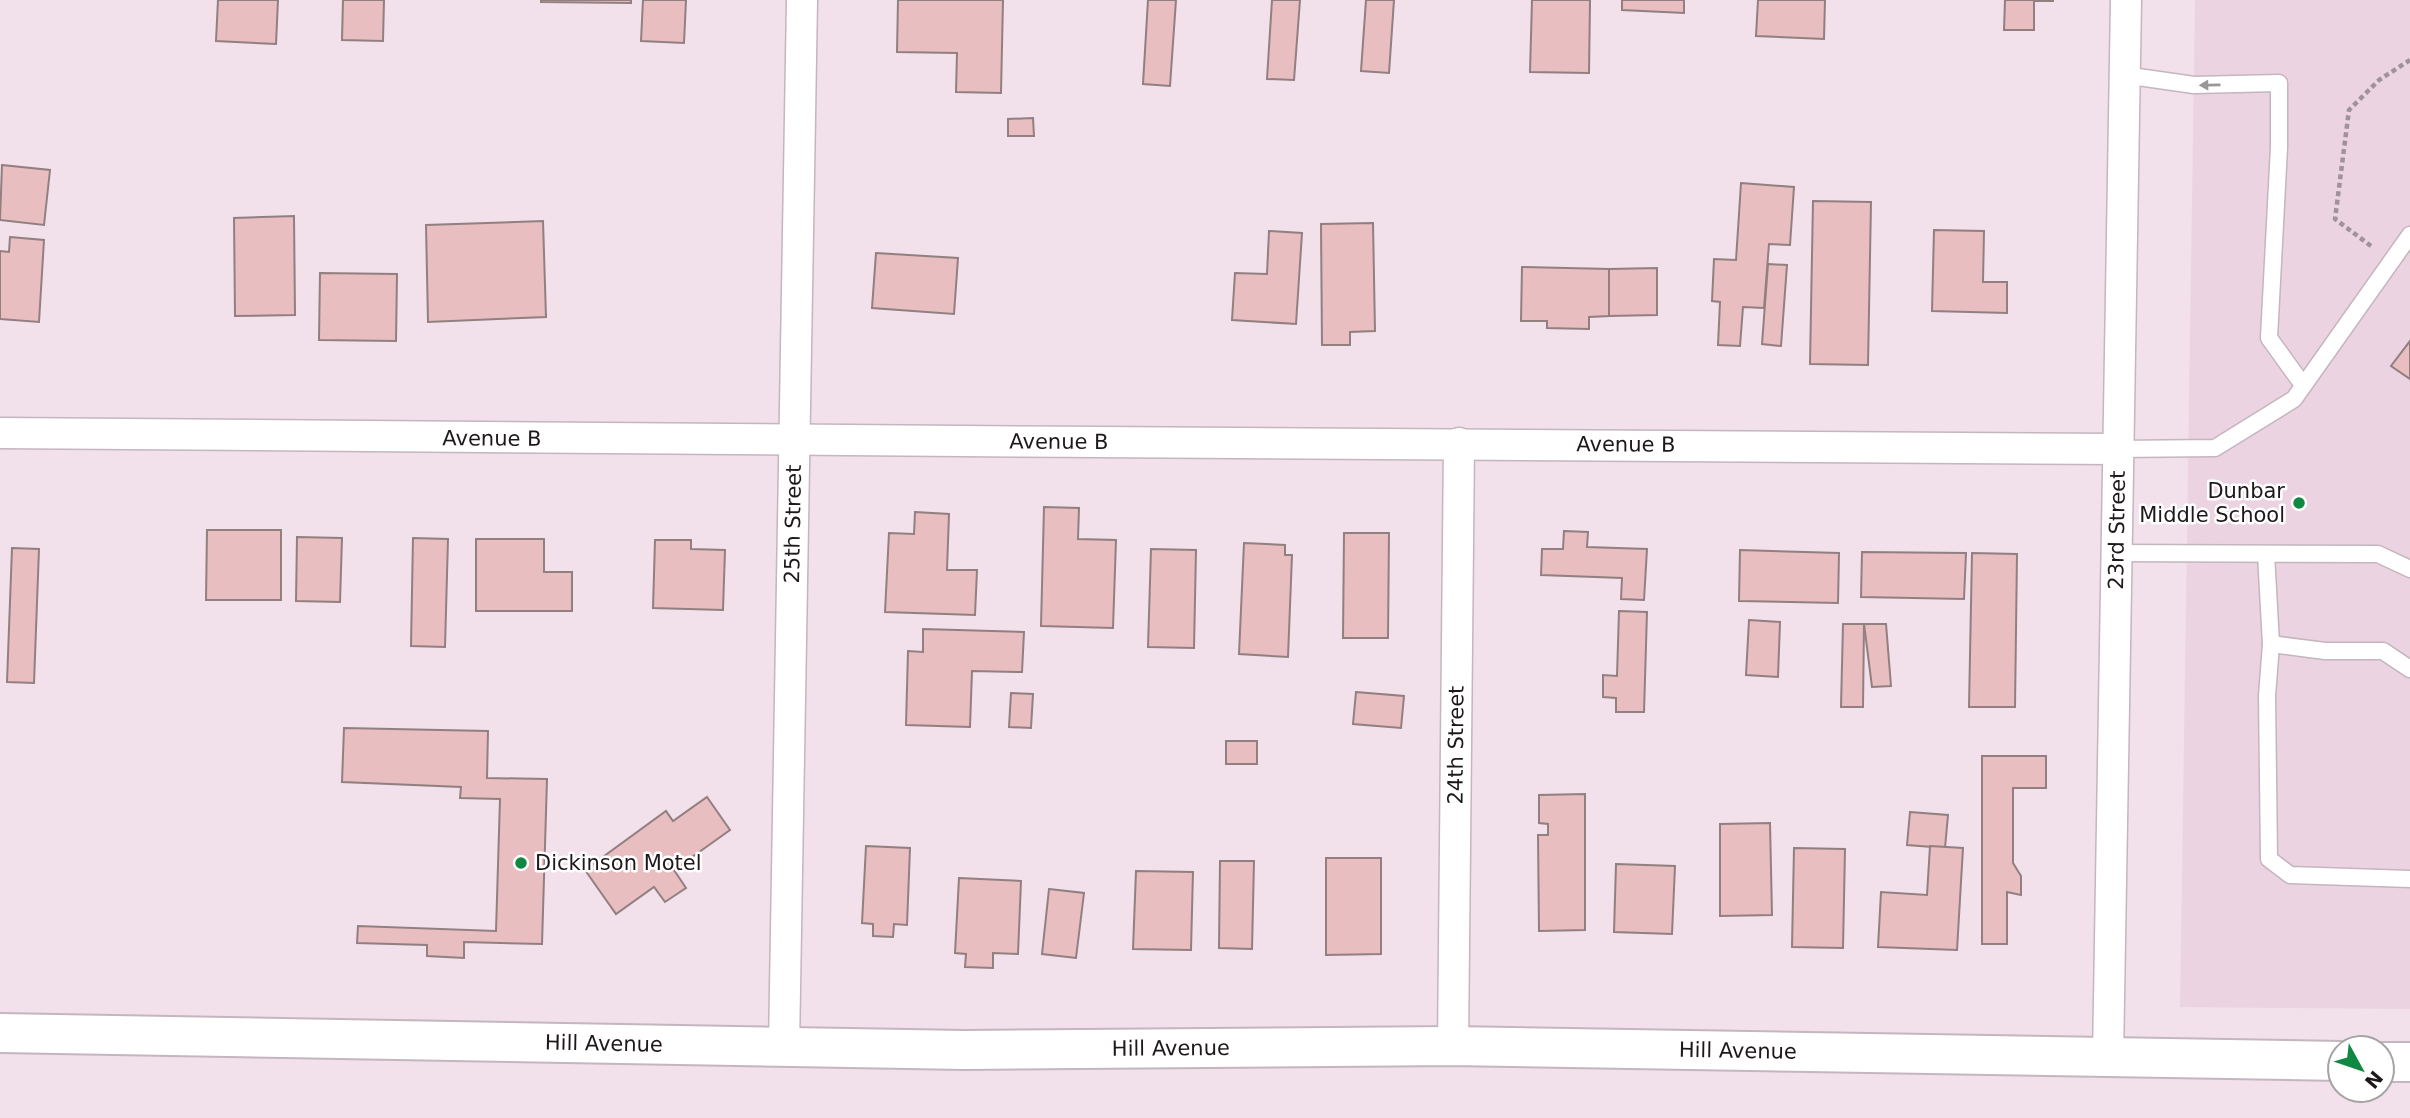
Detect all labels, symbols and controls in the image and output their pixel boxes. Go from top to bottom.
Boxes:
one-way arrow [2199,79,2221,90]
street label: Avenue B [442,426,542,451]
street label: Avenue B [1009,430,1109,454]
street label: Avenue B [1576,432,1676,457]
street label: 25th Street [780,464,806,584]
street label: 23rd Street [2104,470,2130,590]
place label: Dunbar Middle School [2139,479,2285,527]
marker: Dunbar Middle School [2291,495,2307,511]
street label: 24th Street [1443,685,1469,805]
place label: Dickinson Motel [535,851,702,875]
marker: Dickinson Motel [513,855,529,871]
street label: Hill Avenue [545,1031,663,1057]
north arrow [2326,1034,2396,1104]
street label: Hill Avenue [1112,1036,1230,1061]
street label: Hill Avenue [1679,1038,1797,1064]
text: N [2360,1067,2388,1093]

